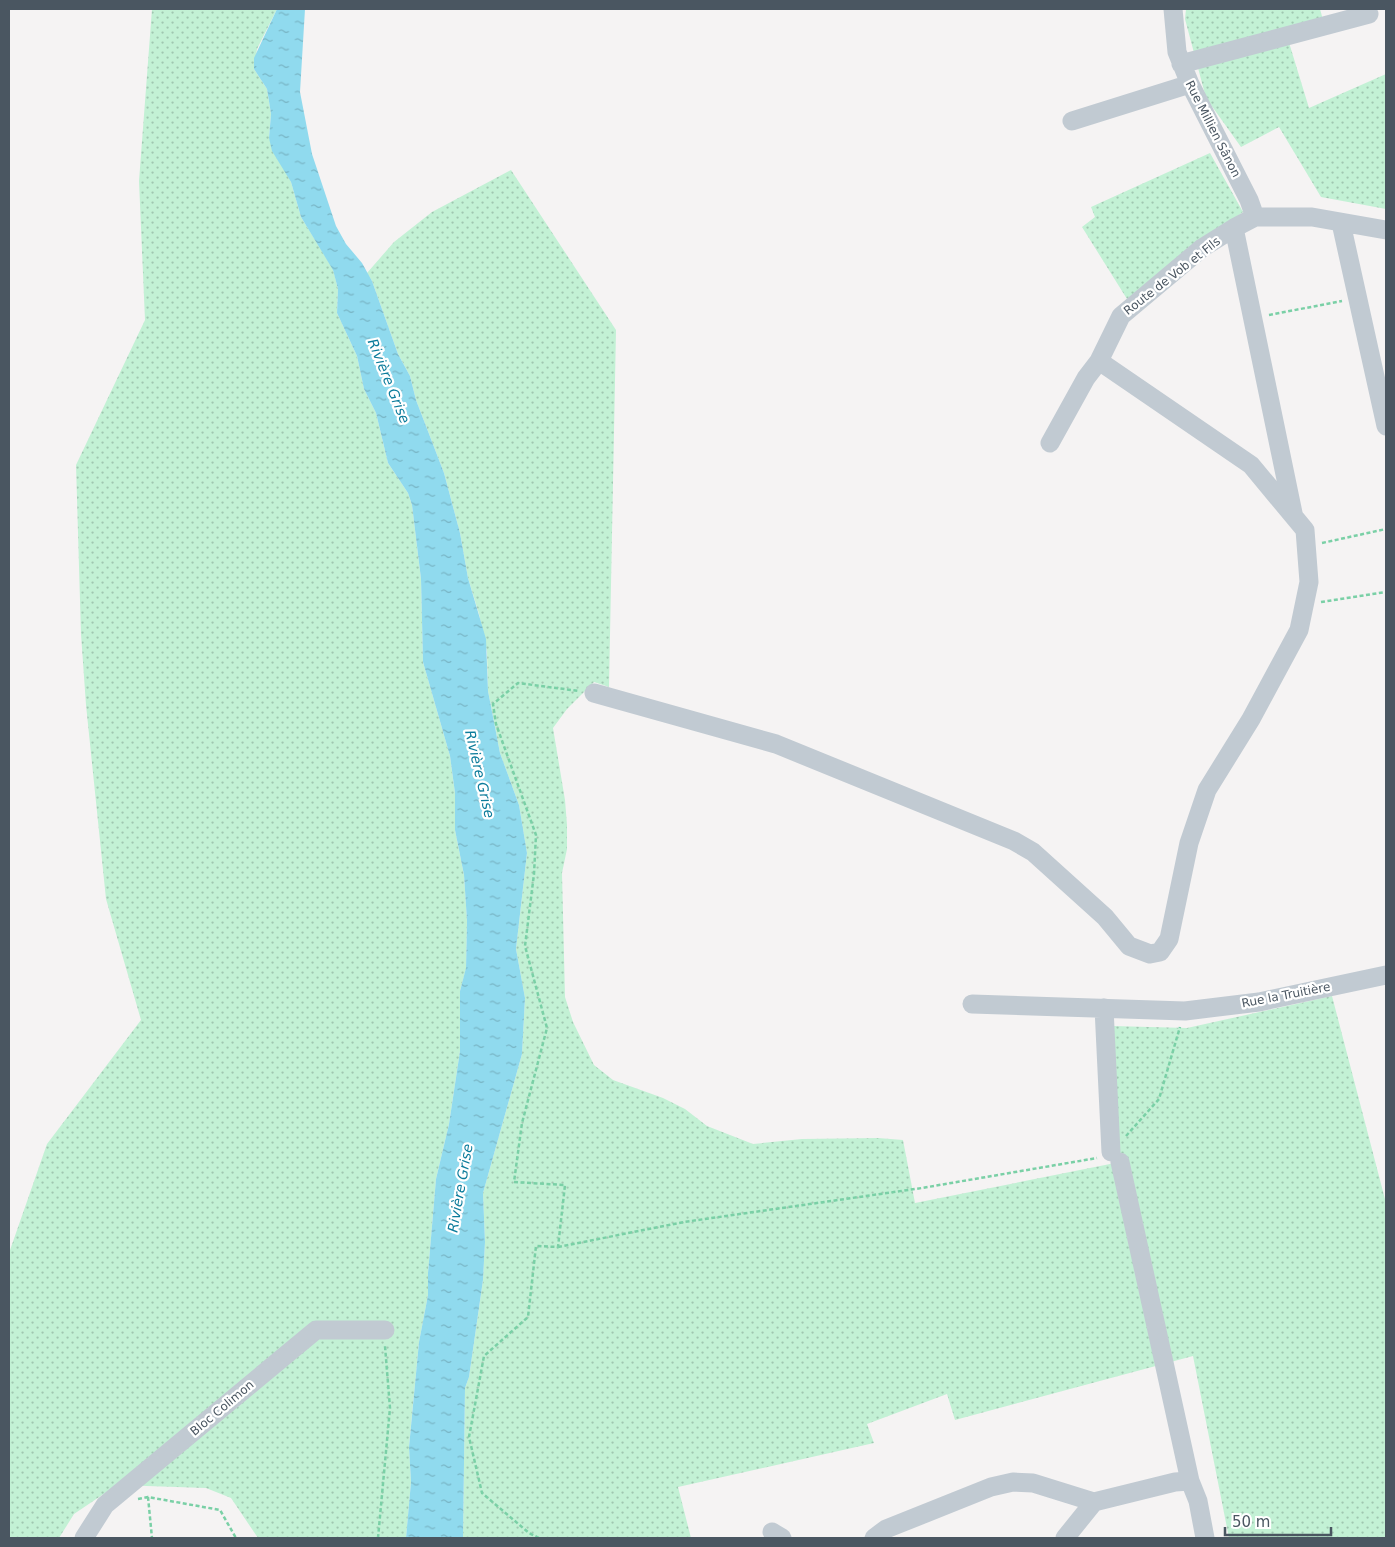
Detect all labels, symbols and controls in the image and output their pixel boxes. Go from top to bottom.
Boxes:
street label: Rue Millien Sânon [1183,78,1243,180]
street label: Route de Vob et Fils [1121,234,1223,318]
water label: Rivière Grise [365,336,413,426]
water label: Rivière Grise [462,729,498,819]
street label: Rue la Truitière [1240,980,1332,1010]
water label: Rivière Grise [444,1142,476,1234]
street label: Bloc Colimon [187,1377,257,1439]
scale bar [1225,1504,1331,1536]
text: 50 m [1232,1513,1270,1531]

